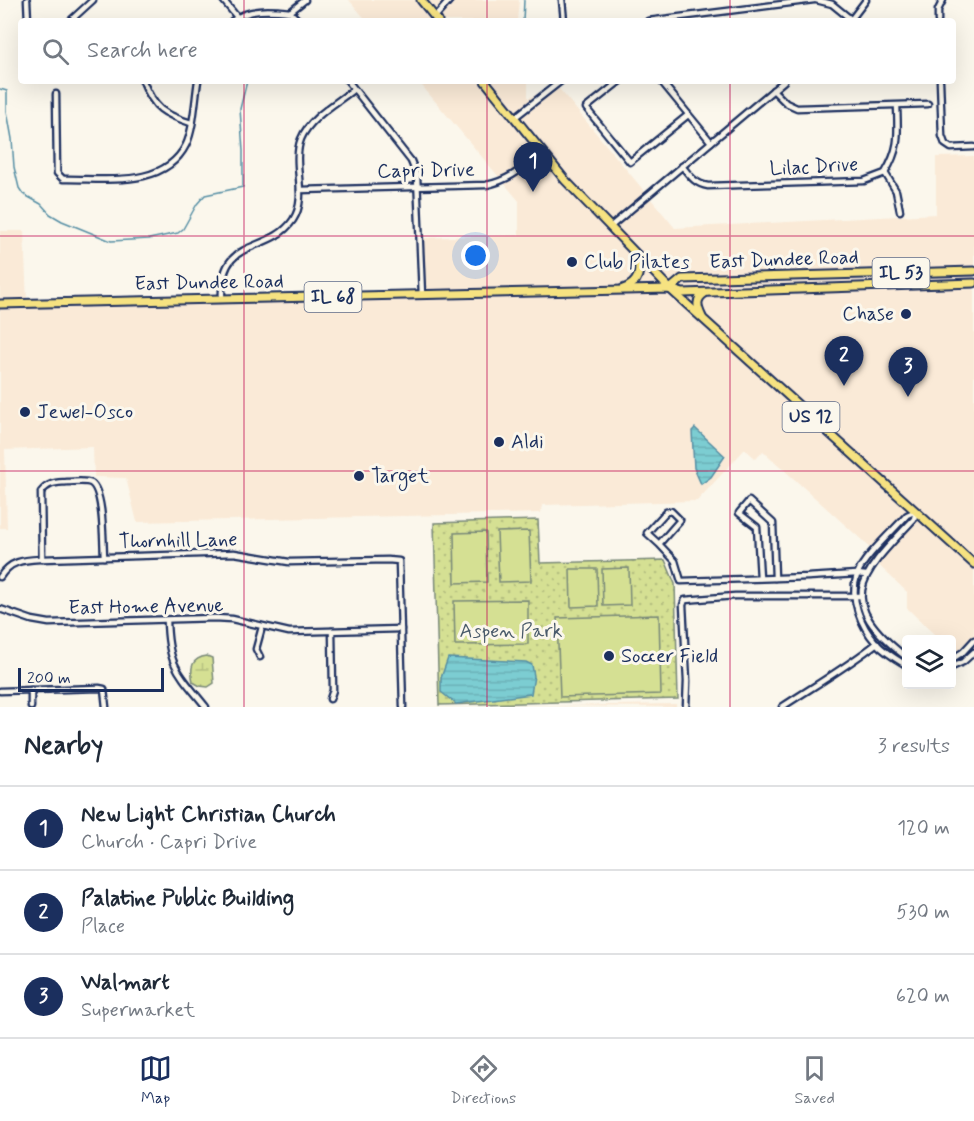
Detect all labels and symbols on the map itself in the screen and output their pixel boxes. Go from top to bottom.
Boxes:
pin: 1 [514,142,552,192]
street label: Lilac Drive [769,151,859,183]
street label: Capri Drive [377,157,475,185]
your location [461,241,490,270]
street label: East Dundee Road [709,244,859,276]
place label: Club Pilates [584,249,690,276]
marker: Club Pilates [565,255,579,269]
road number: IL 53 [872,258,930,288]
street label: East Dundee Road [134,268,284,298]
road number: IL 68 [304,282,362,312]
place label: Chase [842,301,894,328]
marker: Chase [899,307,913,321]
pin: 2 [824,336,864,386]
pin: 3 [888,348,928,397]
place label: Jewel-Osco [37,399,133,426]
road number: US 12 [782,402,840,432]
marker: Jewel-Osco [18,405,32,419]
place label: Aldi [511,429,544,456]
marker: Aldi [492,435,506,449]
place label: Target [371,463,429,491]
marker: Target [352,469,366,483]
street label: Thornhill Lane [118,526,238,556]
street label: East Home Avenue [68,592,224,622]
park label: Aspen Park [460,618,563,645]
place label: Soccer Field [621,643,718,670]
marker: Soccer Field [602,649,616,663]
scale bar [18,665,164,692]

